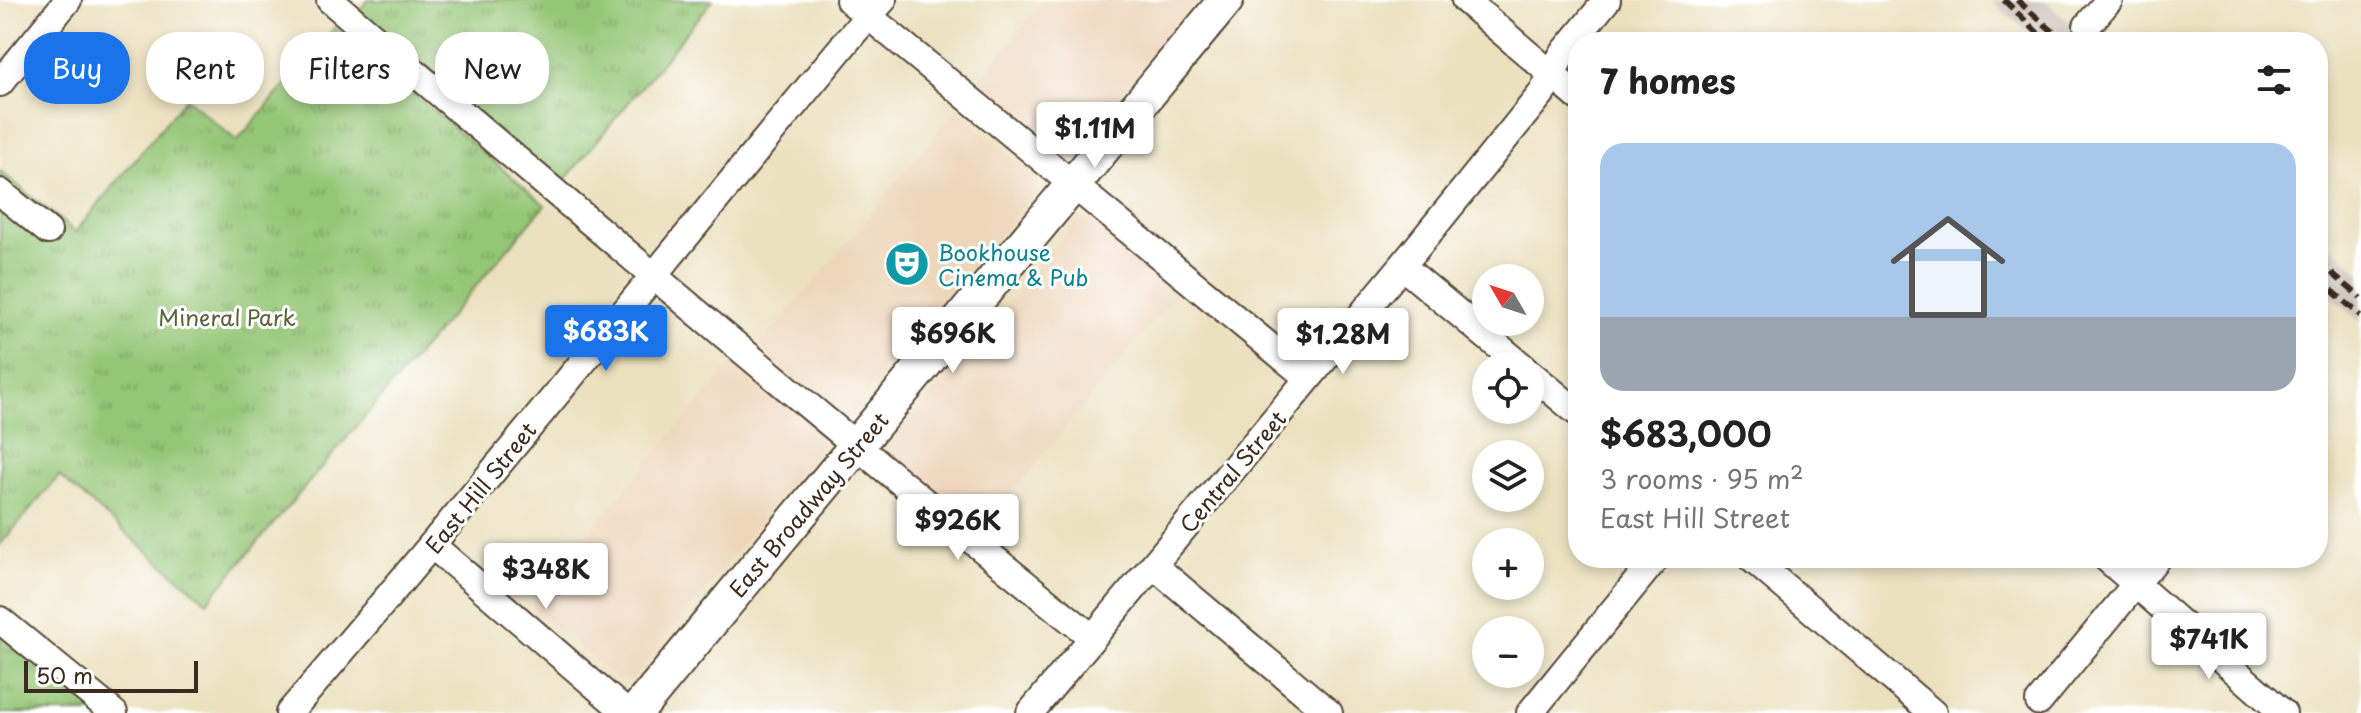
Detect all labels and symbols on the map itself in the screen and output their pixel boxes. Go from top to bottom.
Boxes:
pin: $1.11M [1030,102,1160,170]
place label: Bookhouse Cinema & Pub [938,235,1088,293]
theatre icon: Bookhouse Cinema & Pub [883,240,931,288]
north arrow [1472,264,1544,336]
park label: Mineral Park [158,300,296,333]
pin: $683K [550,305,662,373]
pin: $696K [897,307,1009,375]
pin: $1.28M [1278,308,1408,376]
street label: Central Street [1171,403,1293,539]
street label: East Broadway Street [720,404,896,604]
street label: East Hill Street [417,414,543,560]
pin: $926K [902,494,1014,562]
pin: $348K [490,543,602,611]
pin: $741K [2153,613,2265,681]
scale bar [24,657,198,693]

